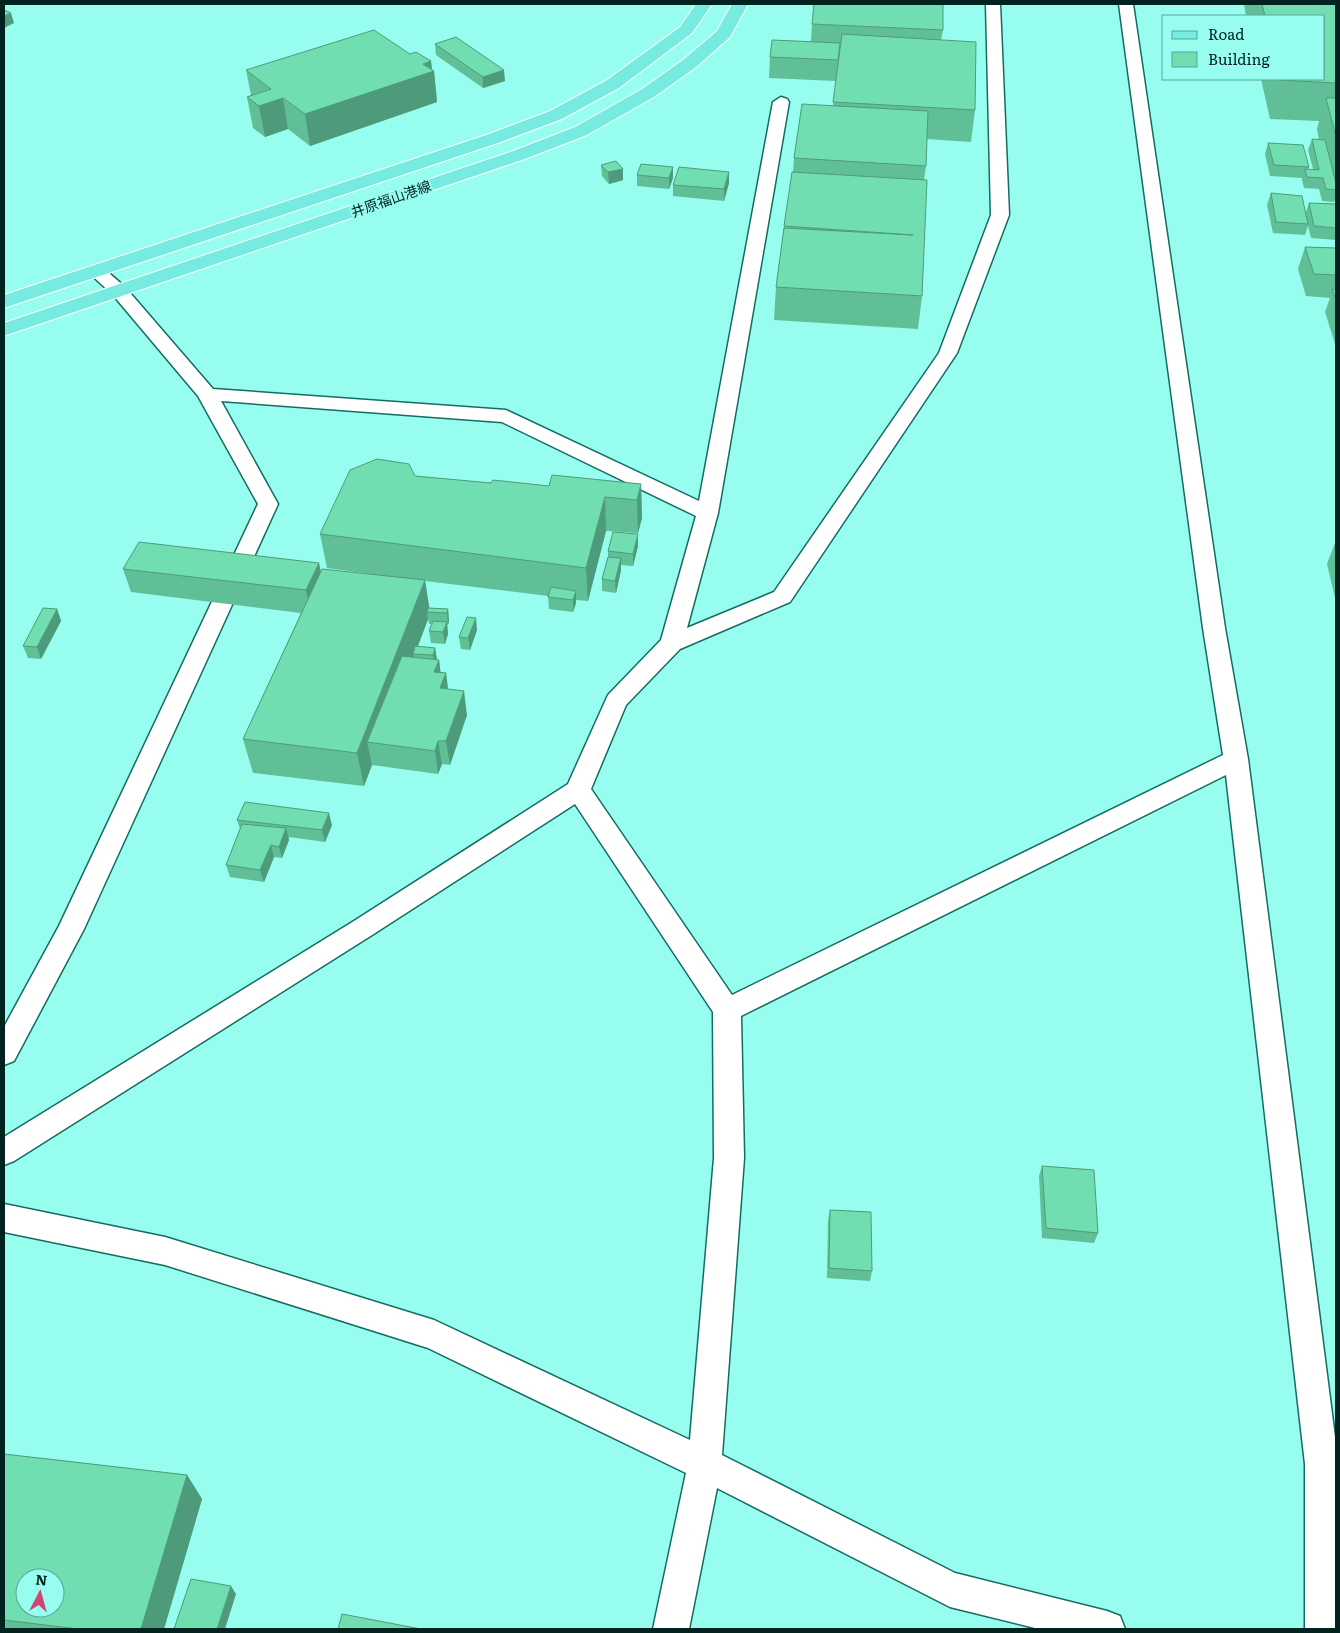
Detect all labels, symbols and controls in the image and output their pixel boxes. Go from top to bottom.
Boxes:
legend [1162,15,1325,80]
text: Road [1208,22,1244,45]
text: Building [1208,47,1270,70]
street label: 井原福山港線 [348,175,434,221]
north arrow [15,1568,65,1618]
text: N [35,1569,49,1590]

